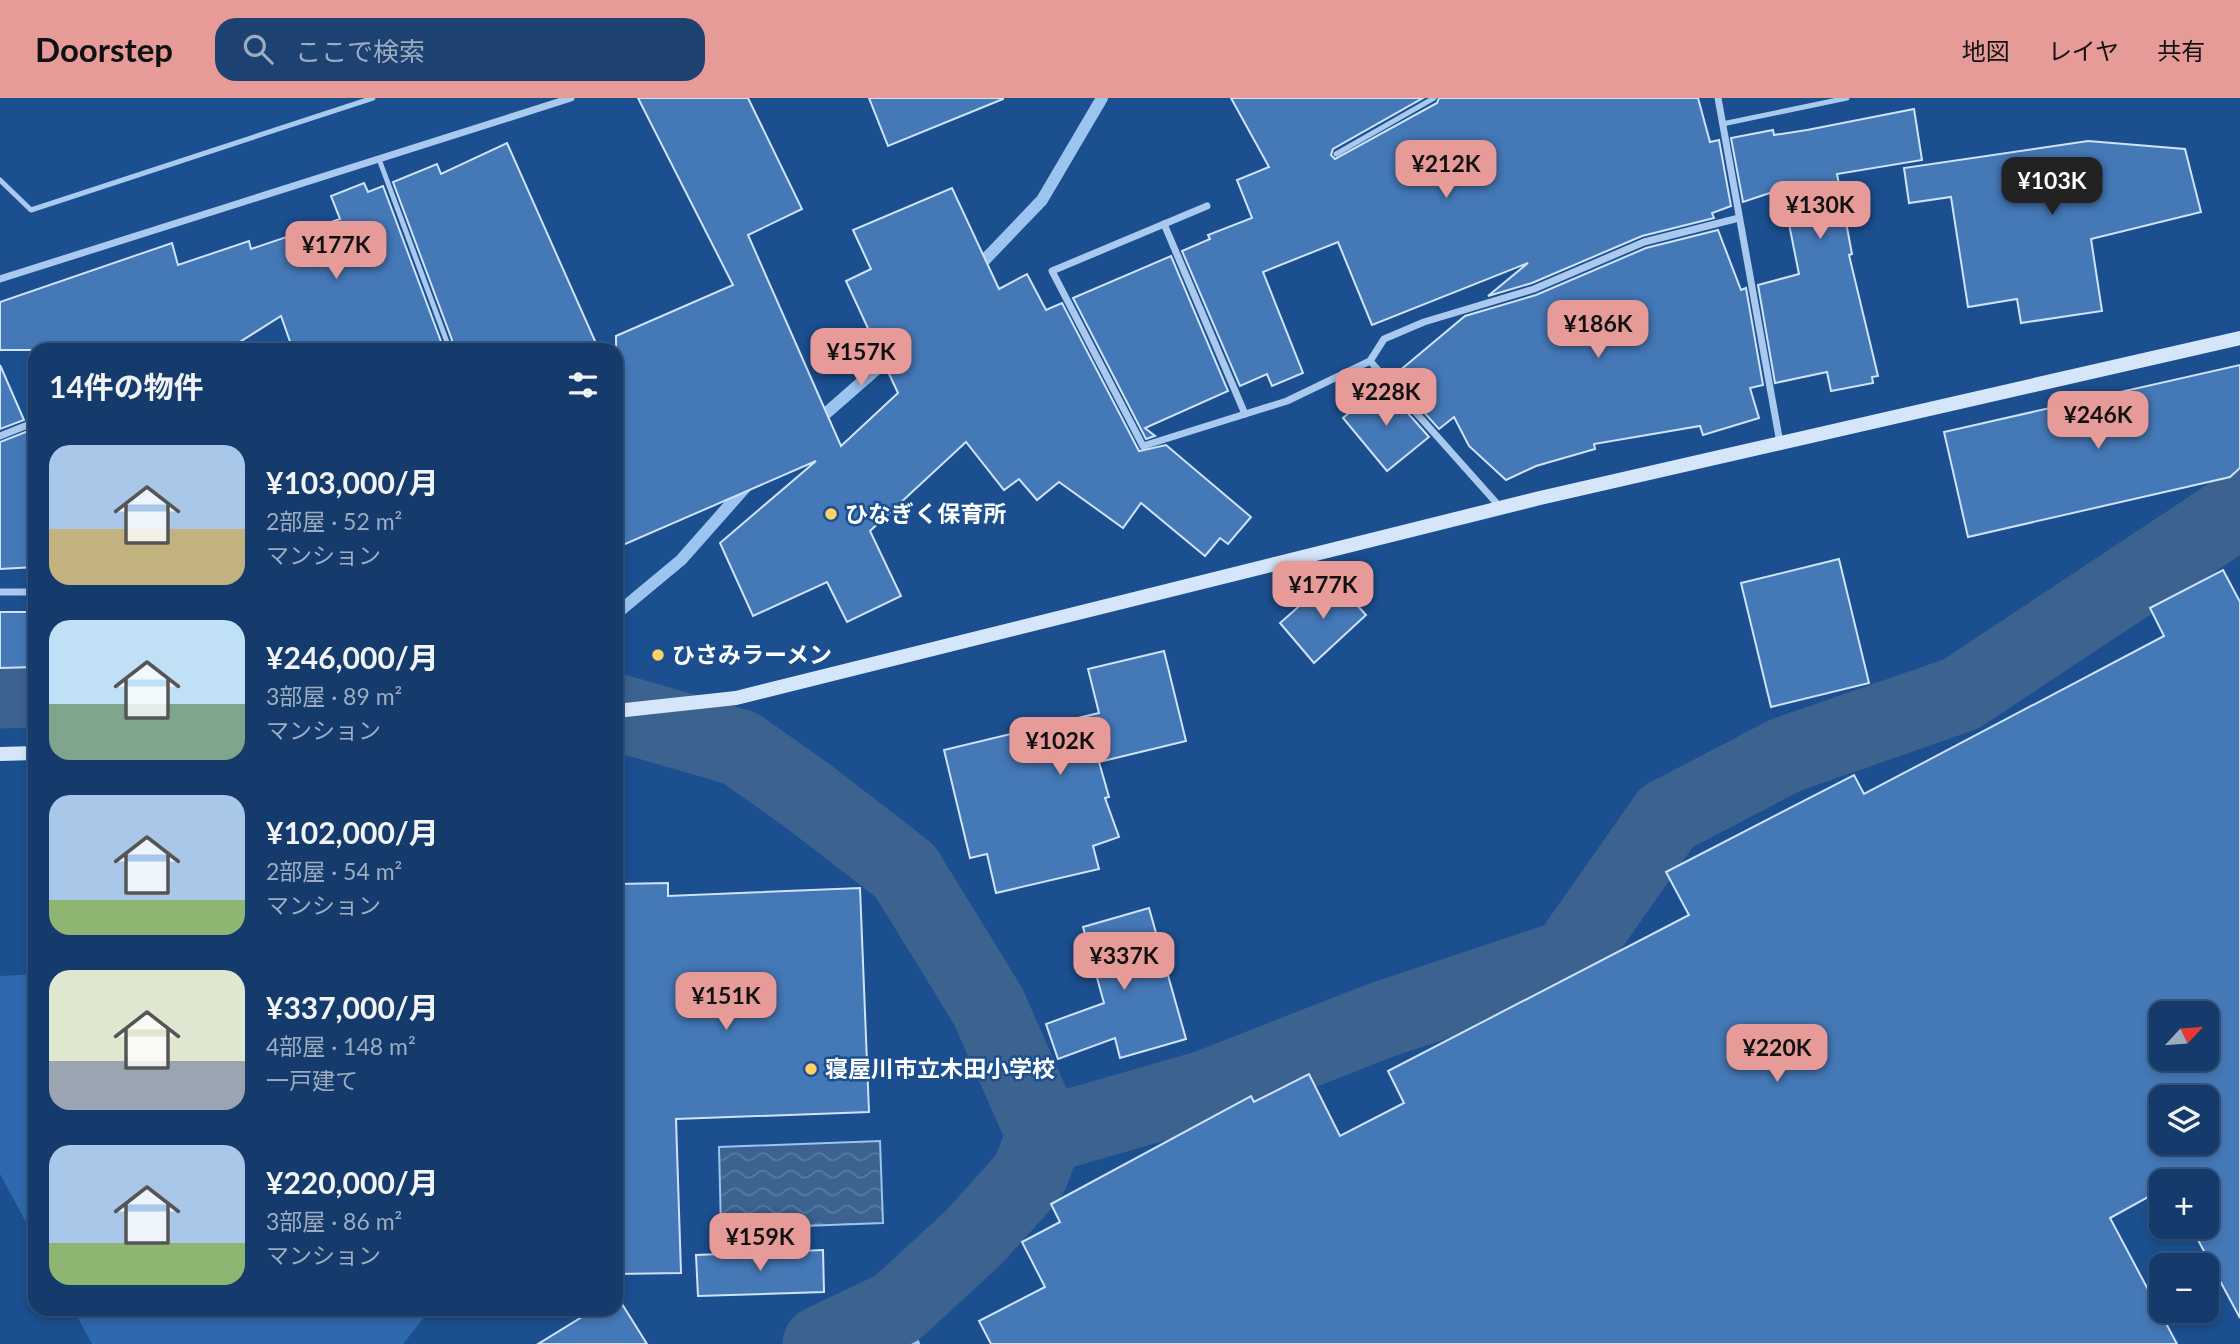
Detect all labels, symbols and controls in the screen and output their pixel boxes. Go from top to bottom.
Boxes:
search box [215,18,705,81]
text: Doorstep [35,29,173,69]
icon: search [239,30,277,68]
text: ここで検索 [295,35,425,67]
text: 地図 [1962,36,2010,65]
text: レイヤ [2048,36,2119,65]
text: 共有 [2157,36,2205,65]
pin: ¥212K [1397,140,1495,200]
text: ¥212K [1411,149,1481,177]
pin: ¥103K [2003,158,2101,217]
text: ¥103K [2017,166,2087,194]
pin: ¥130K [1771,181,1869,241]
text: ¥130K [1785,190,1855,218]
pin: ¥177K [287,222,385,281]
text: ¥177K [301,230,371,258]
pin: ¥186K [1549,300,1647,360]
text: ¥186K [1563,309,1633,337]
pin: ¥157K [812,328,910,388]
text: ¥157K [826,337,896,365]
icon: filters [564,366,602,404]
text: 14件の物件 [49,368,204,404]
pin: ¥228K [1337,368,1435,428]
text: ¥228K [1351,377,1421,405]
pin: ¥246K [2049,392,2147,451]
text: ¥246K [2063,400,2133,428]
text: ¥103,000/月 [266,464,439,500]
icon: home [105,473,189,557]
place label: ひなぎく保育所 [845,499,1006,527]
marker: ひなぎく保育所 [823,506,839,522]
text: 2部屋 · 52 m² [266,507,402,535]
text: マンション [266,541,381,569]
pin: ¥177K [1274,561,1372,621]
text: ¥177K [1288,570,1358,598]
text: ¥246,000/月 [266,639,439,675]
place label: ひさみラーメン [672,640,832,668]
marker: ひさみラーメン [650,647,666,663]
icon: home [105,648,189,732]
text: 3部屋 · 89 m² [266,682,402,710]
text: マンション [266,716,381,744]
pin: ¥102K [1011,718,1109,777]
text: ¥102K [1025,726,1095,754]
text: ¥102,000/月 [266,814,439,850]
icon: home [105,823,189,907]
text: 2部屋 · 54 m² [266,857,402,885]
text: マンション [266,891,381,919]
pin: ¥337K [1075,932,1173,992]
text: ¥337K [1089,941,1159,969]
pin: ¥151K [677,972,775,1032]
text: ¥151K [691,981,761,1009]
text: ¥337,000/月 [266,989,439,1025]
icon: home [105,998,189,1082]
north arrow [2149,1001,2219,1071]
map controls [2149,1001,2219,1323]
pin: ¥220K [1728,1024,1826,1084]
text: 4部屋 · 148 m² [266,1032,416,1060]
text: ¥220K [1742,1033,1812,1061]
place label: 寝屋川市立木田小学校 [825,1054,1055,1082]
marker: 寝屋川市立木田小学校 [803,1061,819,1077]
text: 一戸建て [266,1066,358,1094]
button: layers [2149,1085,2219,1155]
text: ¥220,000/月 [266,1164,439,1200]
button: + [2149,1169,2219,1239]
icon: home [105,1173,189,1257]
text: 3部屋 · 86 m² [266,1207,402,1235]
pin: ¥159K [711,1214,809,1273]
text: ¥159K [725,1222,795,1250]
text: マンション [266,1241,381,1269]
button: − [2149,1253,2219,1323]

